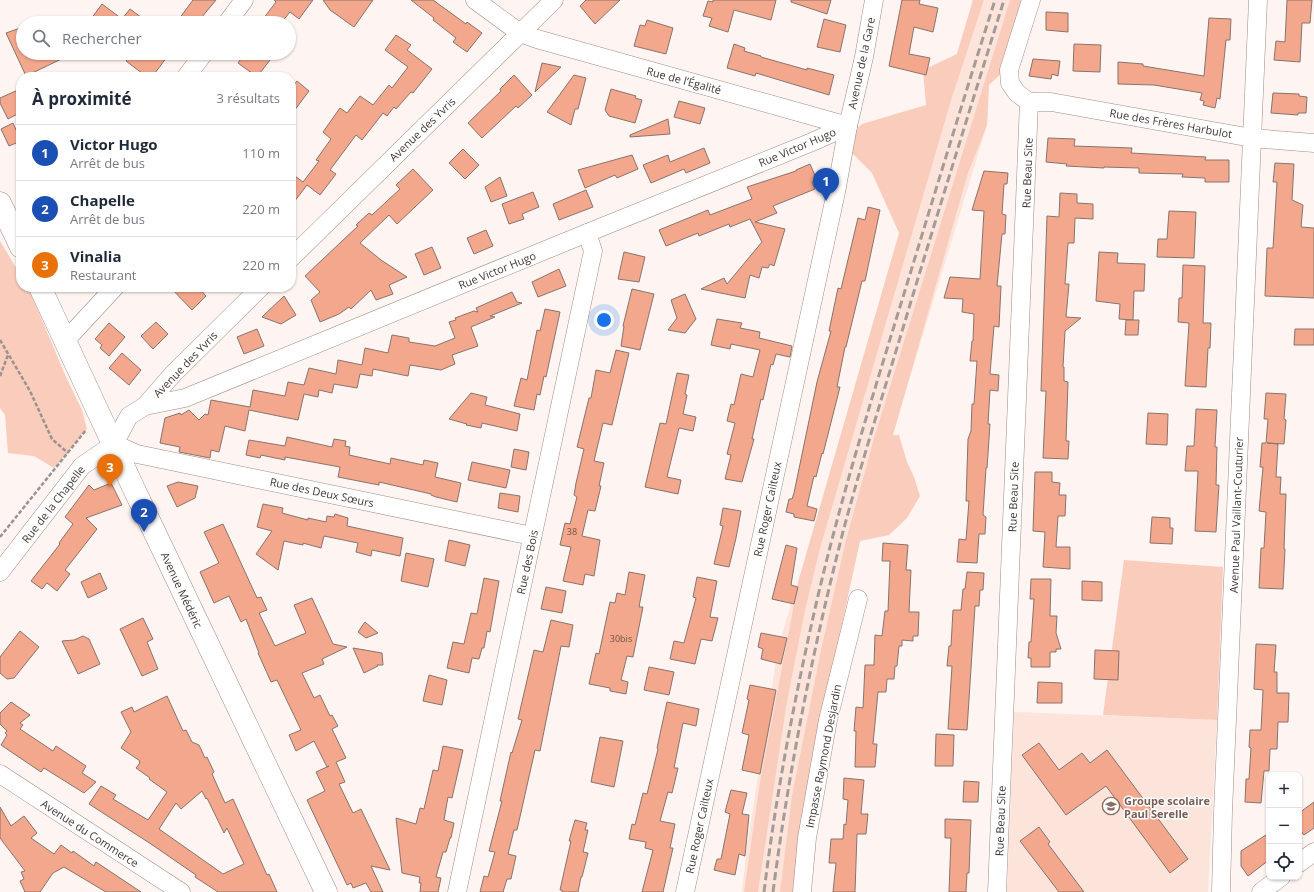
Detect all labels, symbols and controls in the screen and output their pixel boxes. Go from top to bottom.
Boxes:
search box [16,16,296,60]
street label: Avenue de la Gare [844,16,878,110]
icon: search [30,27,52,49]
text: Rechercher [62,28,142,48]
street label: Rue de l’Égalité [645,63,723,97]
text: À proximité [32,87,131,110]
text: 3 résultats [216,89,280,107]
street label: Avenue des Yvris [386,94,458,164]
street label: Rue des Frères Harbulot [1109,105,1234,141]
street label: Rue Victor Hugo [756,124,838,170]
text: Victor Hugo [70,134,158,154]
street label: Rue Beau Site [1018,138,1036,208]
text: 1 [41,144,49,162]
text: 110 m [242,144,280,162]
text: Arrêt de bus [70,154,145,172]
pin: 1 [813,168,839,201]
text: Chapelle [70,190,135,210]
text: 2 [41,200,49,218]
text: 220 m [242,200,280,218]
text: Arrêt de bus [70,210,145,228]
text: Vinalia [70,246,121,266]
street label: Rue Victor Hugo [456,247,538,292]
text: 3 [41,256,49,274]
text: 220 m [242,256,280,274]
text: Restaurant [70,266,137,284]
your location [594,310,614,330]
street label: Avenue des Yvris [150,328,220,400]
street label: Avenue Paul Vaillant-Couturier [1226,436,1246,593]
pin: 3 [97,454,123,487]
street label: Rue Roger Cailteux [750,460,784,558]
street label: Rue de la Chapelle [18,462,88,546]
street label: Rue Beau Site [1004,462,1022,532]
street label: Rue des Deux Sœurs [269,474,375,510]
pin: 2 [131,499,157,532]
house number: 38 [567,525,577,538]
street label: Rue des Bois [513,528,541,596]
street label: Avenue Médéric [158,549,206,631]
house number: 30bis [610,632,632,645]
street label: Impasse Raymond Desjardin [802,683,844,829]
map controls [1266,772,1302,880]
button: + [1266,772,1302,808]
street label: Rue Roger Cailteux [682,777,716,875]
street label: Rue Beau Site [991,786,1009,856]
place label: Groupe scolaire Paul Serelle [1124,793,1211,821]
street label: Avenue du Commerce [38,796,142,870]
school or university icon: Groupe scolaire Paul Serelle [1101,796,1121,816]
button: − [1266,808,1302,844]
button: locate [1266,844,1302,880]

